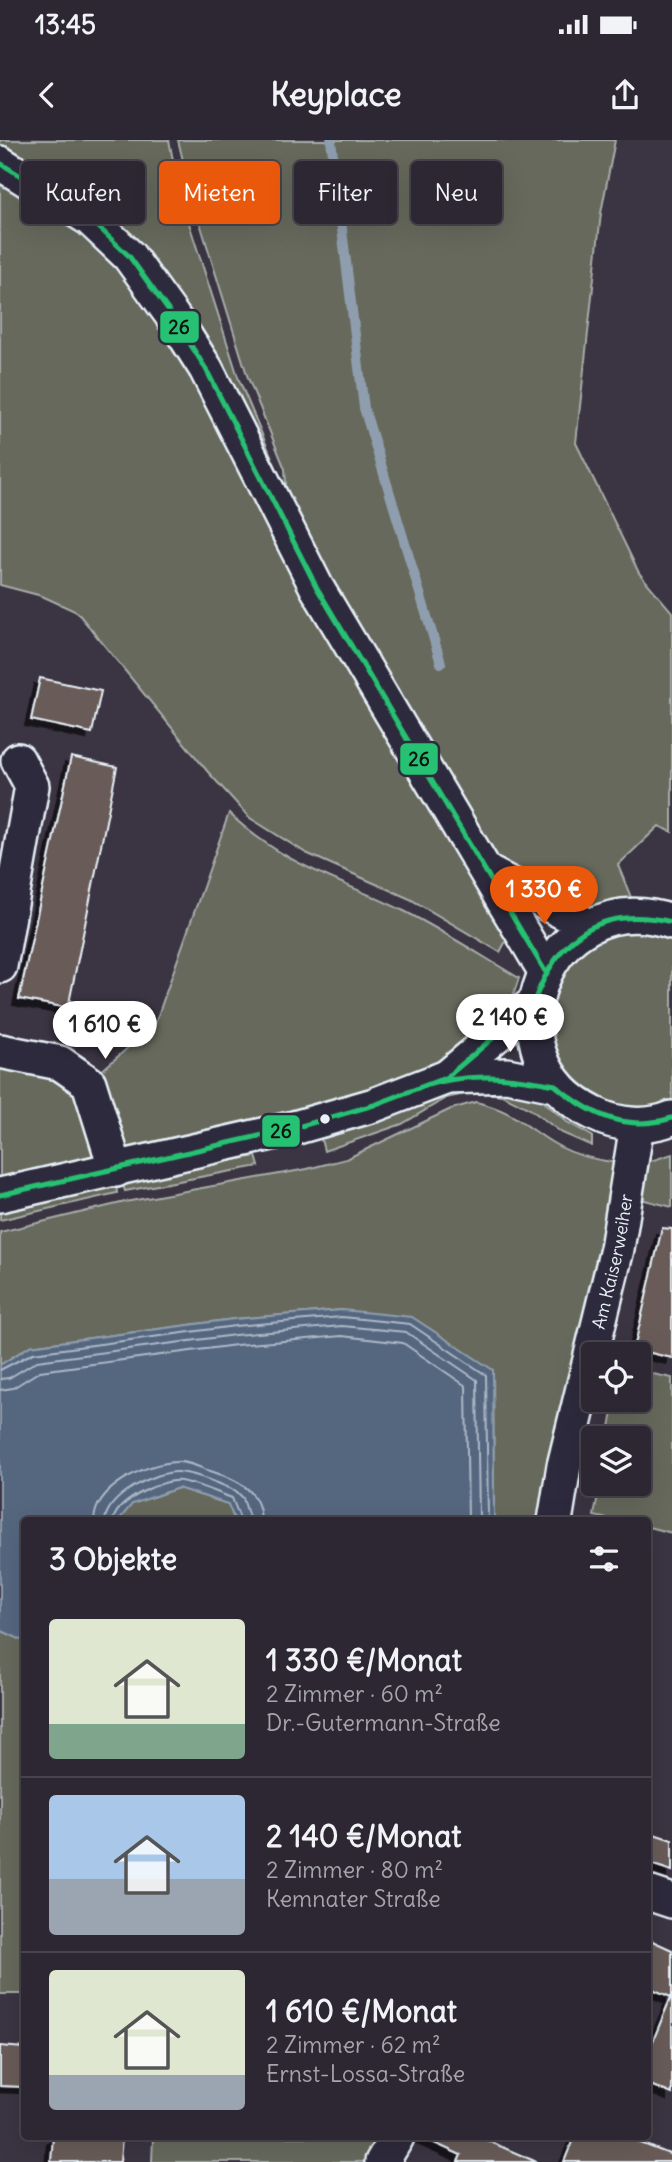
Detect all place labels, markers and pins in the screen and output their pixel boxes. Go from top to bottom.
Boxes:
pin: 1 330 € [479,866,609,926]
pin: 2 140 € [445,995,575,1054]
pin: 1 610 € [40,1002,170,1061]
unlabelled marker [318,1112,332,1126]

